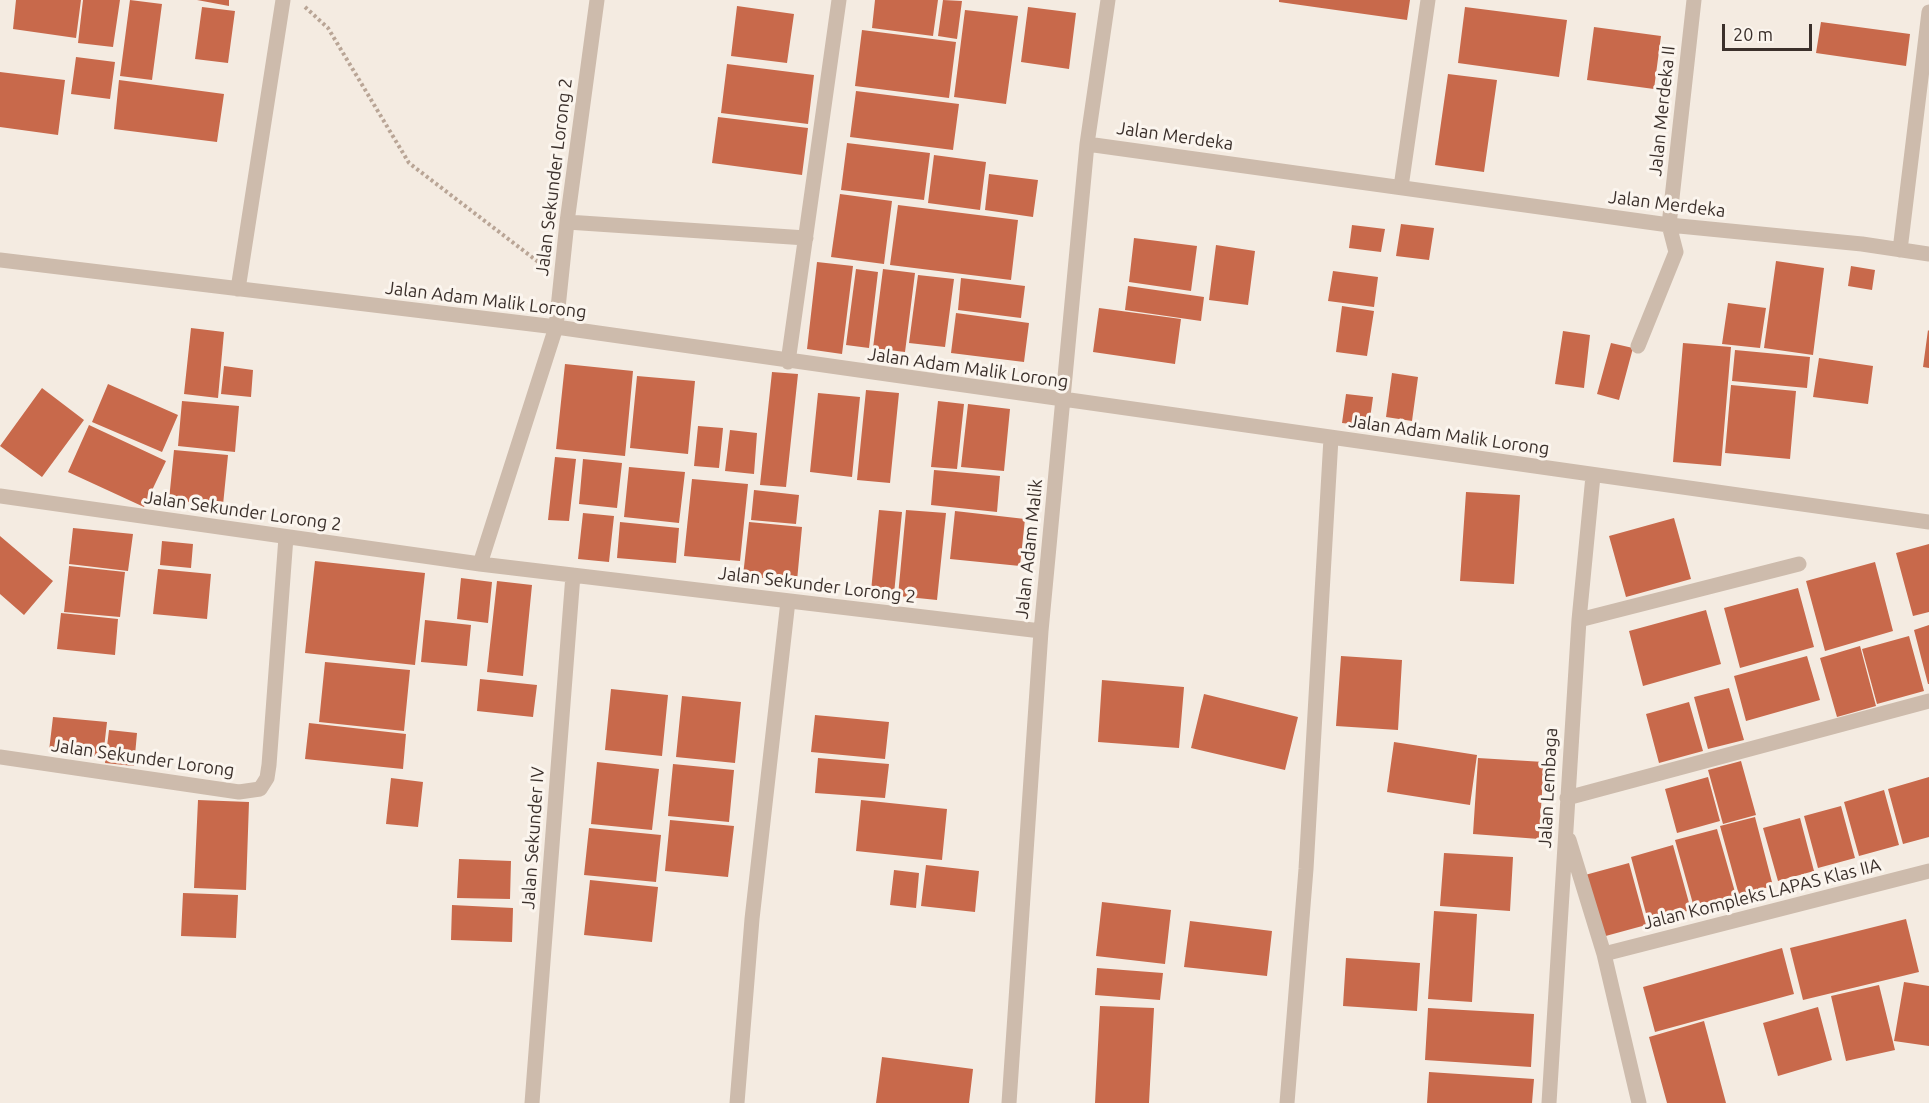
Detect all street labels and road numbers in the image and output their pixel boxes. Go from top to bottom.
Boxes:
street label: Jalan Merdeka II [1644,45,1680,177]
street label: Jalan Sekunder Lorong 2 [531,77,577,277]
street label: Jalan Merdeka [1115,117,1235,155]
street label: Jalan Merdeka [1607,186,1727,222]
street label: Jalan Adam Malik Lorong [384,277,588,323]
street label: Jalan Adam Malik Lorong [866,343,1070,393]
street label: Jalan Adam Malik Lorong [1347,410,1551,460]
street label: Jalan Adam Malik [1011,478,1047,620]
street label: Jalan Sekunder Lorong 2 [143,486,343,536]
street label: Jalan Sekunder Lorong 2 [717,562,917,608]
street label: Jalan Lembaga [1534,727,1562,849]
street label: Jalan Sekunder Lorong [50,734,236,782]
street label: Jalan Sekunder IV [517,766,549,910]
street label: Jalan Kompleks LAPAS Klas IIA [1641,854,1883,934]

